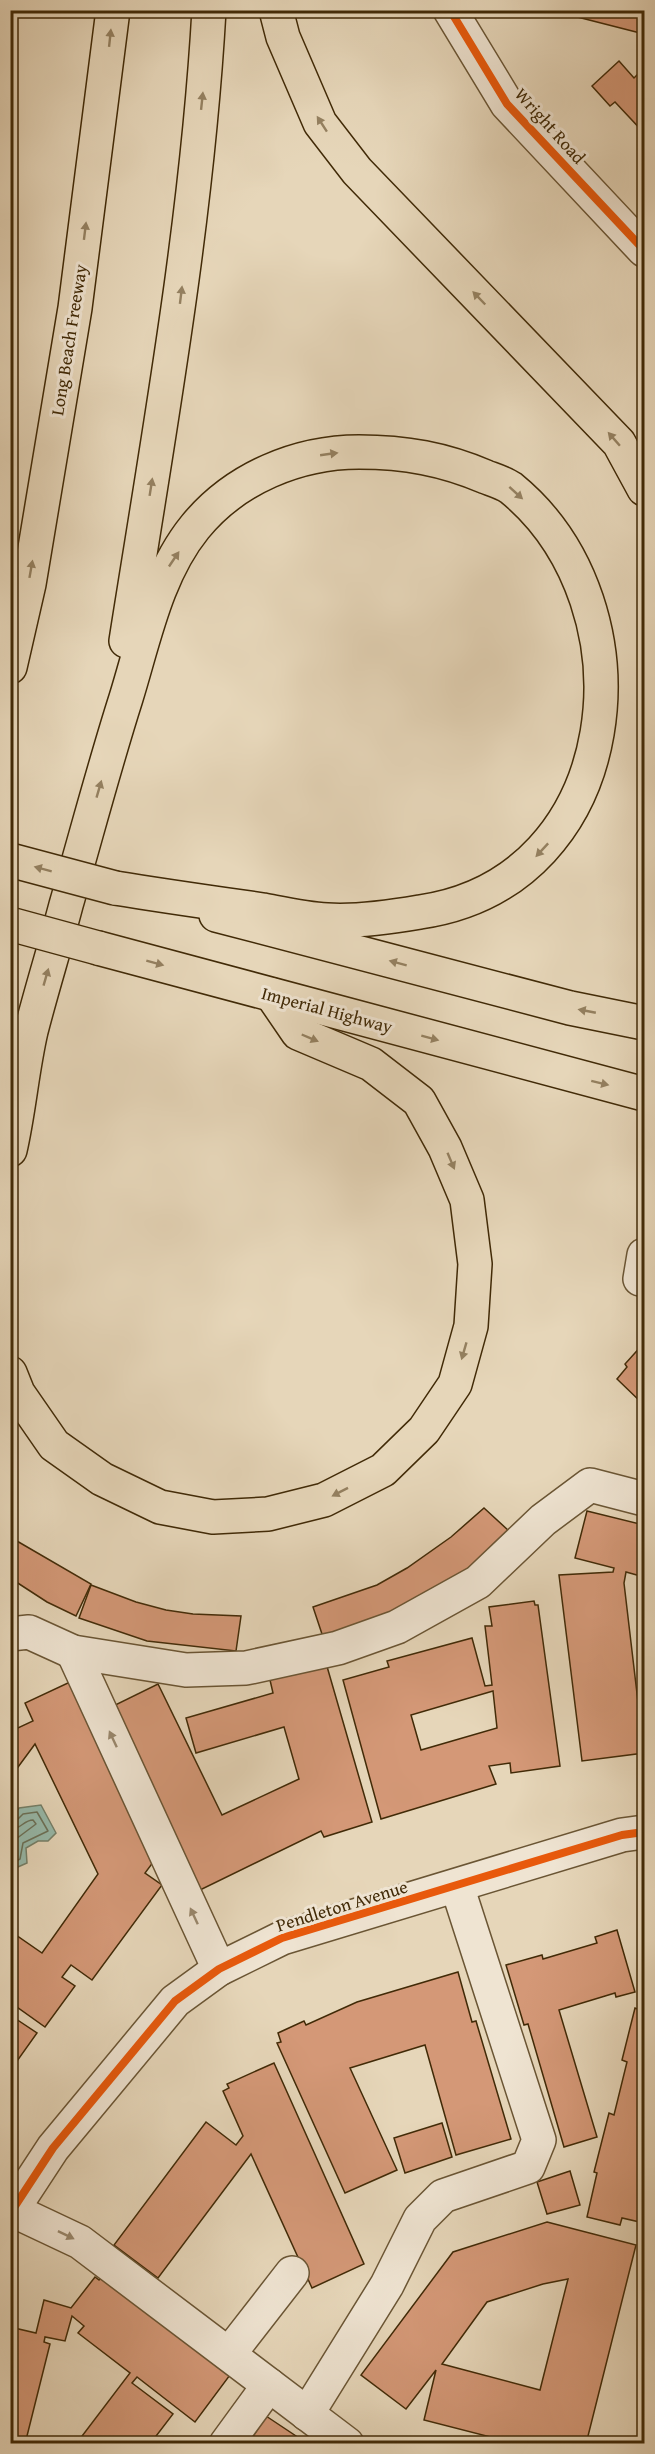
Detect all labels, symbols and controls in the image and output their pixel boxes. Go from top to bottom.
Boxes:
one-way arrow [105,28,115,47]
street label: Wright Road [509,81,592,170]
one-way arrow [197,91,207,110]
one-way arrow [317,116,328,133]
one-way arrow [81,221,90,240]
street label: Long Beach Freeway [43,262,94,417]
one-way arrow [176,285,185,304]
one-way arrow [472,291,486,306]
one-way arrow [608,432,621,447]
one-way arrow [320,449,339,458]
one-way arrow [146,478,155,497]
one-way arrow [508,486,523,499]
one-way arrow [168,551,179,567]
one-way arrow [27,559,36,578]
one-way arrow [94,780,104,798]
one-way arrow [536,842,549,857]
one-way arrow [33,863,52,873]
one-way arrow [389,957,407,967]
one-way arrow [146,959,164,968]
one-way arrow [42,968,51,986]
street label: Imperial Highway [259,979,396,1040]
one-way arrow [577,1006,596,1015]
one-way arrow [301,1033,319,1043]
one-way arrow [421,1034,439,1043]
one-way arrow [591,1079,610,1089]
one-way arrow [447,1152,456,1170]
one-way arrow [459,1342,468,1360]
one-way arrow [331,1487,348,1497]
one-way arrow [109,1730,118,1747]
street label: Pendleton Avenue [273,1873,411,1938]
one-way arrow [190,1908,199,1925]
one-way arrow [57,2230,74,2240]

